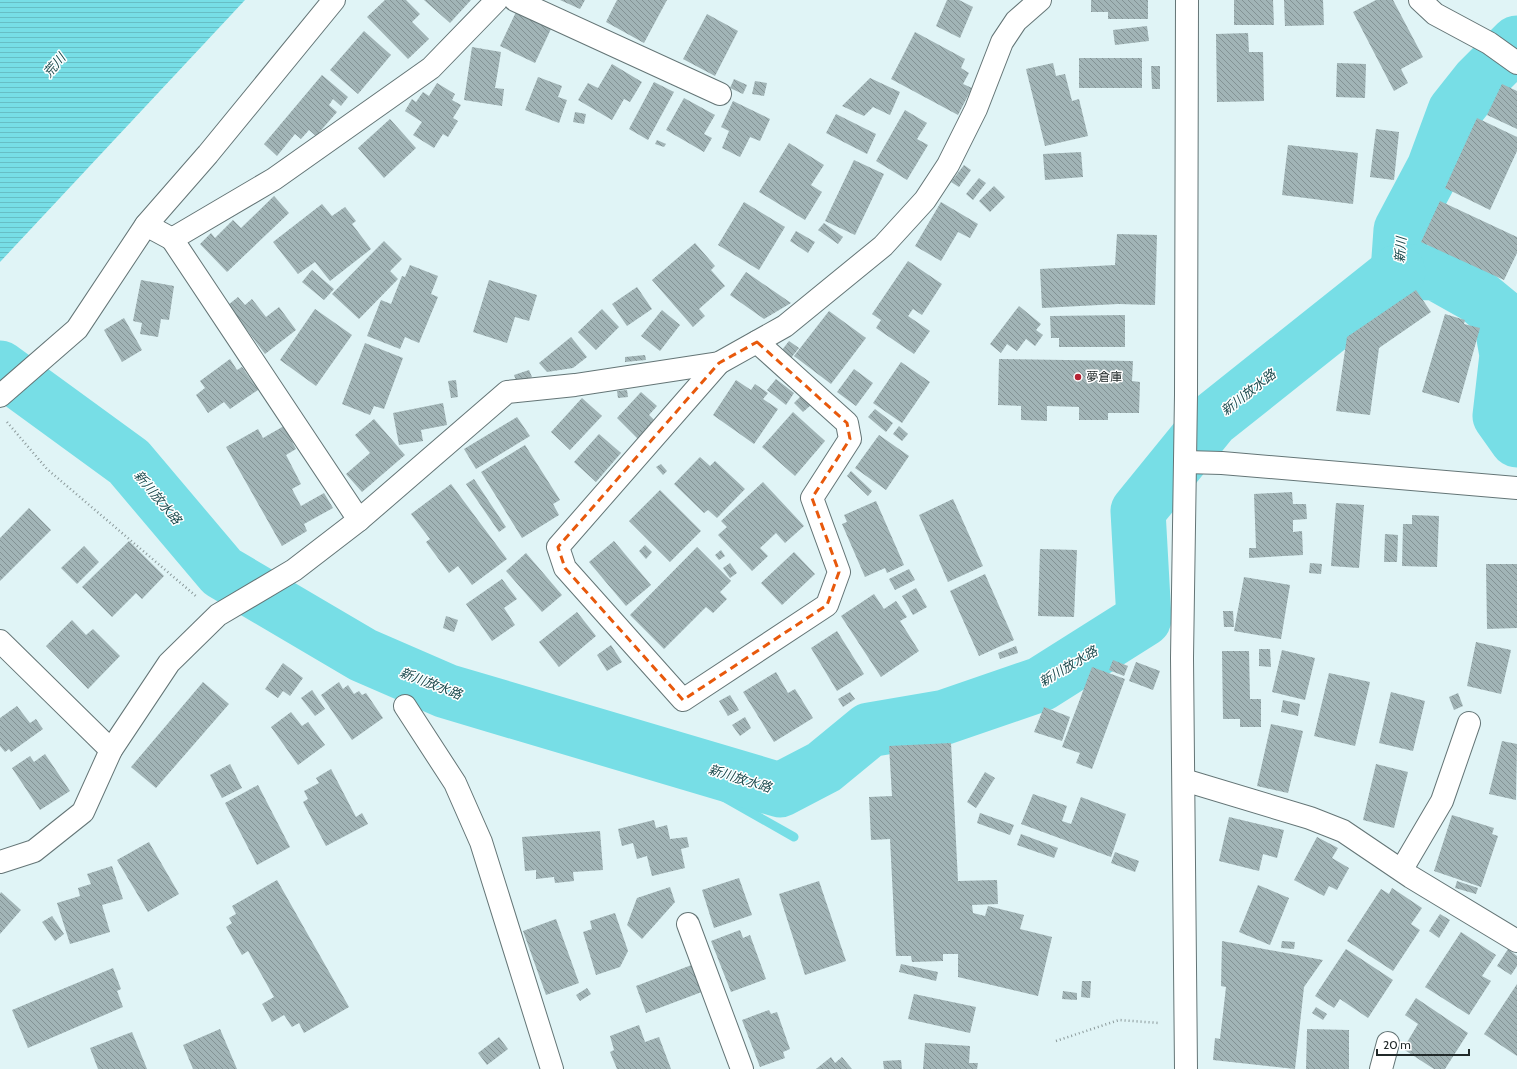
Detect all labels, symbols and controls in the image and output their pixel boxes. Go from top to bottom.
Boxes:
water label: 荒川 [40,48,70,80]
water label: 新川 [1391,234,1409,264]
water label: 新川放水路 [1217,365,1279,418]
place label: 夢倉庫 [1086,369,1122,384]
marker: 夢倉庫 [1073,372,1083,382]
water label: 新川放水路 [131,467,186,528]
water label: 新川放水路 [1036,642,1101,690]
water label: 新川放水路 [398,664,465,702]
water label: 新川放水路 [707,761,774,795]
scale bar [1377,1031,1469,1057]
text: 20 m [1383,1037,1411,1052]

